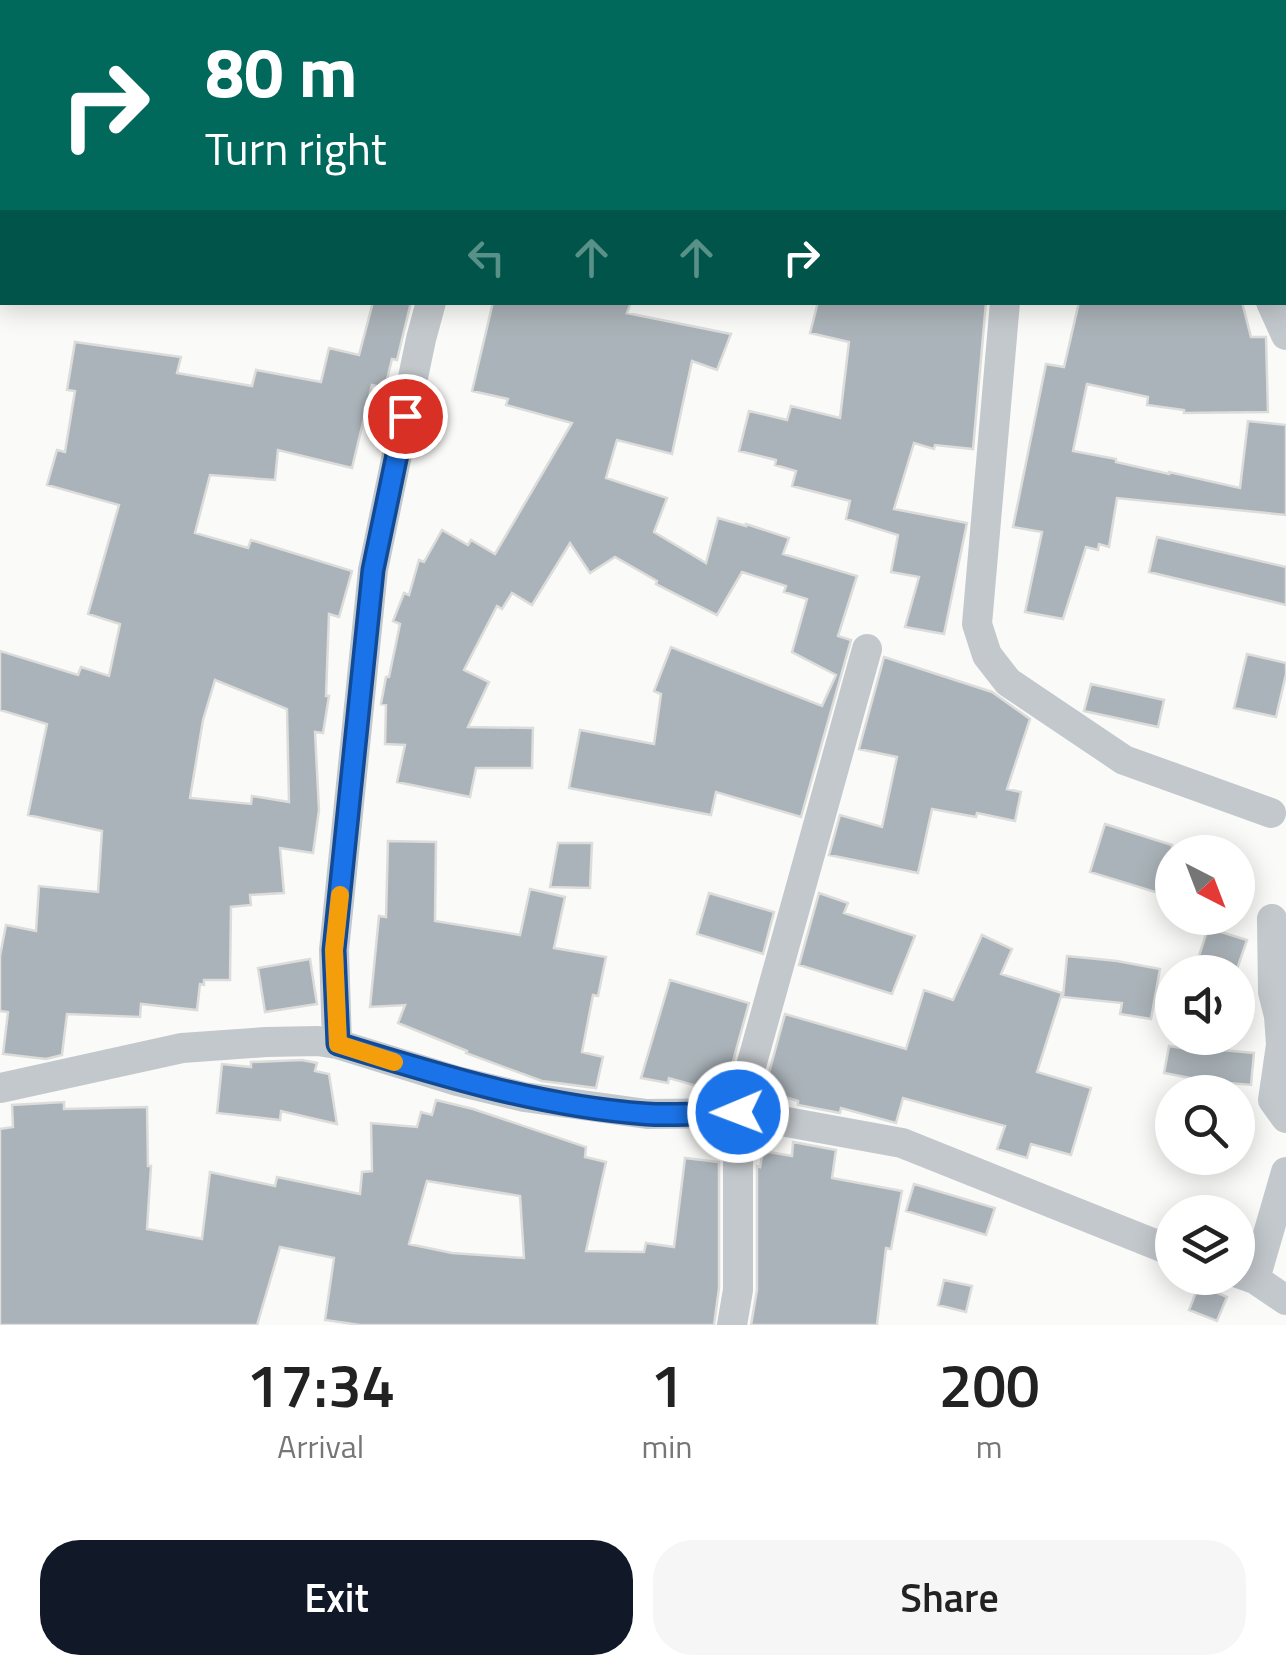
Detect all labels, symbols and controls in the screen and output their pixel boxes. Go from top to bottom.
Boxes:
text: 80 m [205,18,358,124]
icon: right [40,40,170,170]
text: Turn right [205,114,387,182]
icon: left [459,230,514,285]
icon: ahead [564,230,619,285]
icon: ahead [669,230,724,285]
icon: right [774,230,829,285]
pin [363,374,448,459]
icon: arrive [378,389,433,444]
north arrow [1155,835,1255,935]
map controls [1155,835,1255,1295]
button: sound [1155,955,1255,1055]
position arrow [686,1060,790,1164]
button: search [1155,1075,1255,1175]
button: layers [1155,1195,1255,1295]
text: 17:34 [246,1339,395,1430]
text: 1 [650,1339,684,1430]
text: 200 [939,1339,1040,1430]
text: Arrival [277,1422,364,1470]
text: min [641,1422,692,1470]
text: m [976,1422,1003,1470]
button: Exit [40,1540,633,1655]
button: Share [653,1540,1246,1655]

